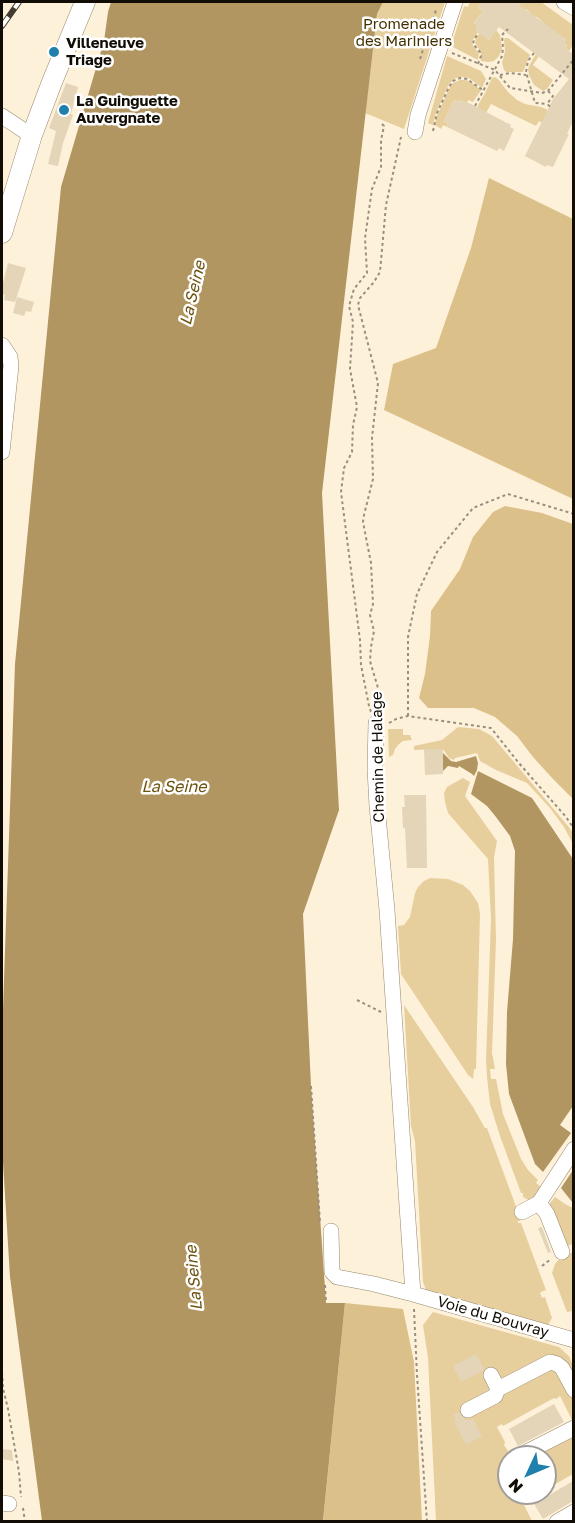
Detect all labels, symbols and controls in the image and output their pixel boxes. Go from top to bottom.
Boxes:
park label: Promenade des Mariniers [356,15,452,50]
place label: Villeneuve Triage [66,34,144,69]
marker: Villeneuve Triage [47,45,61,59]
place label: La Guinguette Auvergnate [76,92,178,127]
marker: La Guinguette Auvergnate [57,103,71,117]
water label: La Seine [176,259,210,327]
street label: Chemin de Halage [368,691,388,823]
water label: La Seine [141,777,207,797]
water label: La Seine [182,1245,206,1311]
street label: Voie du Bouvray [435,1292,551,1342]
north arrow [497,1445,557,1505]
text: N [504,1475,527,1497]

